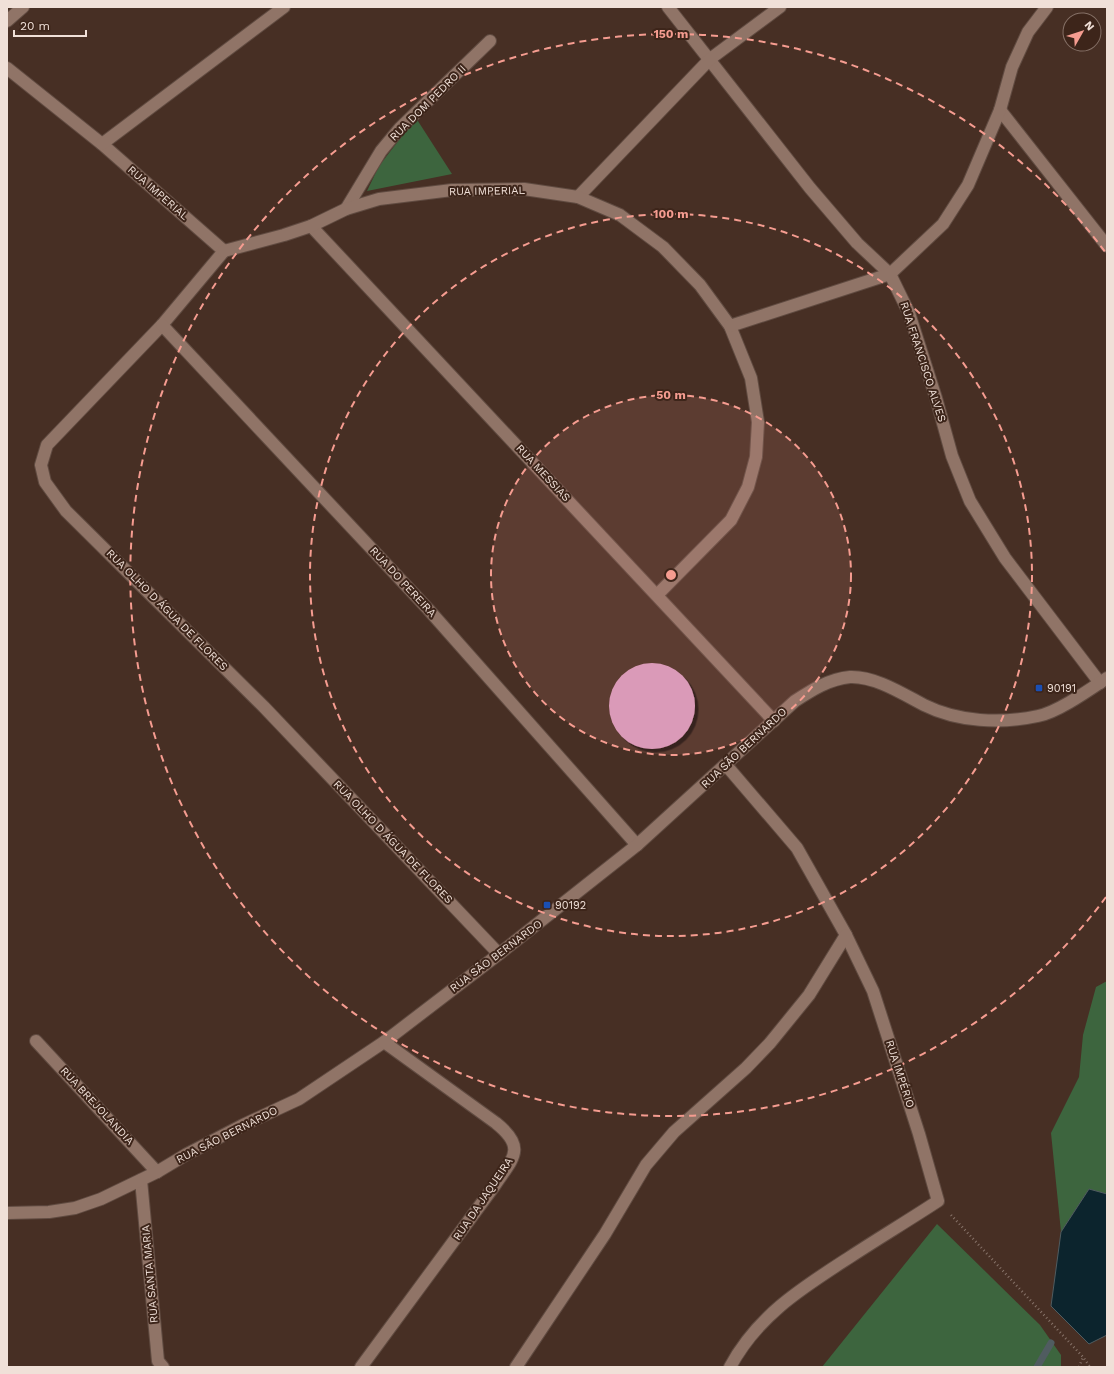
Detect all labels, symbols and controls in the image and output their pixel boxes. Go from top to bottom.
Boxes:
scale bar [14,12,86,38]
north arrow [1062,12,1102,52]
text: 20 m [20,19,50,33]
text: N [1082,19,1097,33]
text: 150 m [654,27,688,41]
street label: RUA DOM PEDRO II [387,62,469,144]
street label: RUA IMPERIAL [125,163,191,223]
street label: RUA IMPERIAL [449,184,526,198]
text: 100 m [653,207,689,221]
street label: RUA FRANCISCO ALVES [897,300,949,424]
text: 50 m [656,388,686,402]
street label: RUA MESSIAS [513,442,573,504]
street label: RUA DO PEREIRA [367,544,439,620]
street label: RUA OLHO D ÁGUA DE FLORES [104,546,231,673]
centre of rings [664,568,678,582]
place label: 90191 [1047,682,1076,695]
marker: 90191 [1034,683,1044,693]
street label: RUA SÃO BERNARDO [699,705,789,791]
street label: RUA OLHO D ÁGUA DE FLORES [331,777,456,906]
place label: 90192 [555,899,586,912]
marker: 90192 [542,900,552,910]
street label: RUA SÃO BERNARDO [447,917,545,995]
street label: RUA IMPÉRIO [883,1038,918,1110]
street label: RUA BREJOLANDIA [58,1064,136,1148]
street label: RUA SÃO BERNARDO [174,1104,280,1166]
street label: RUA DA JAQUEIRA [450,1155,516,1243]
street label: RUA SANTA MARIA [139,1224,161,1324]

